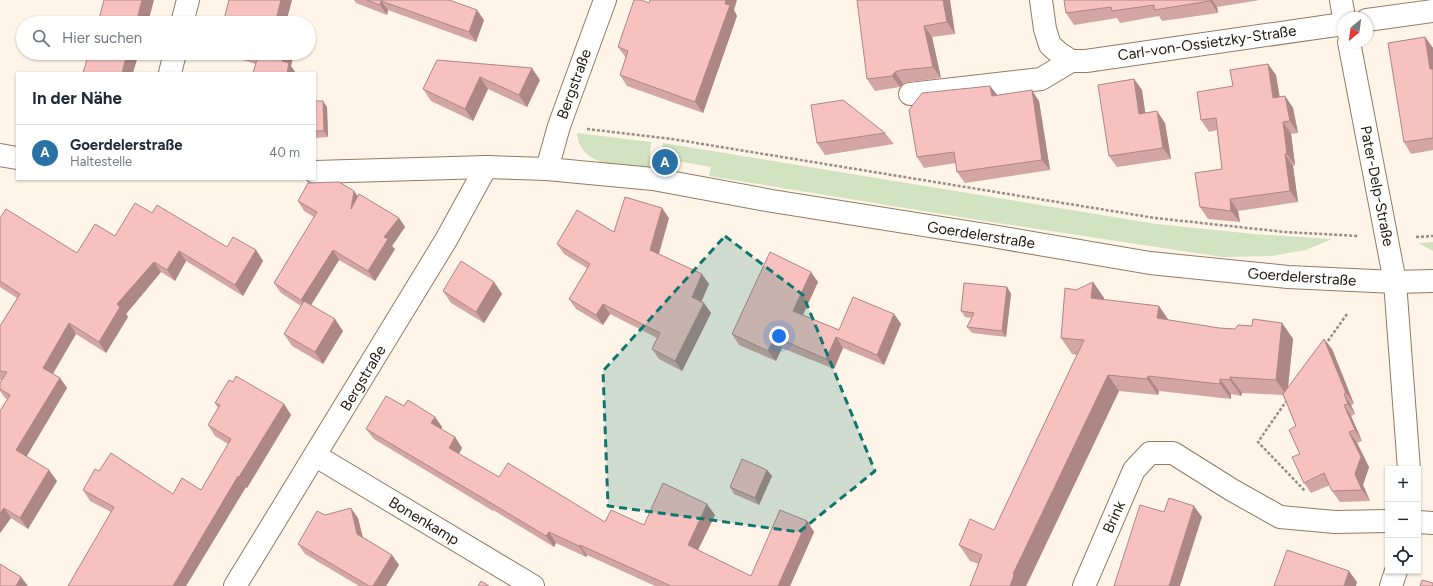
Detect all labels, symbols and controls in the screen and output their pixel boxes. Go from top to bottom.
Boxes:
north arrow [1337,12,1373,48]
search box [16,16,316,60]
street label: Carl-von-Ossietzky-Straße [1117,22,1297,64]
icon: search [30,27,52,49]
text: Hier suchen [62,29,142,47]
street label: Bergstraße [553,46,595,122]
text: In der Nähe [32,88,122,108]
street label: Pater-Delp-Straße [1356,124,1398,248]
text: Goerdelerstraße [70,136,183,154]
text: A [40,145,50,160]
text: 40 m [269,145,300,160]
pin: A [652,147,678,177]
text: Haltestelle [70,154,132,169]
street label: Goerdelerstraße [926,218,1036,252]
street label: Goerdelerstraße [1247,264,1357,290]
your location [769,326,789,346]
street label: Bergstraße [336,342,390,414]
map controls [1385,466,1421,574]
button: + [1385,466,1421,502]
street label: Bonenkamp [385,493,463,549]
street label: Brink [1099,497,1129,536]
button: − [1385,502,1421,538]
button: locate [1385,538,1421,574]

